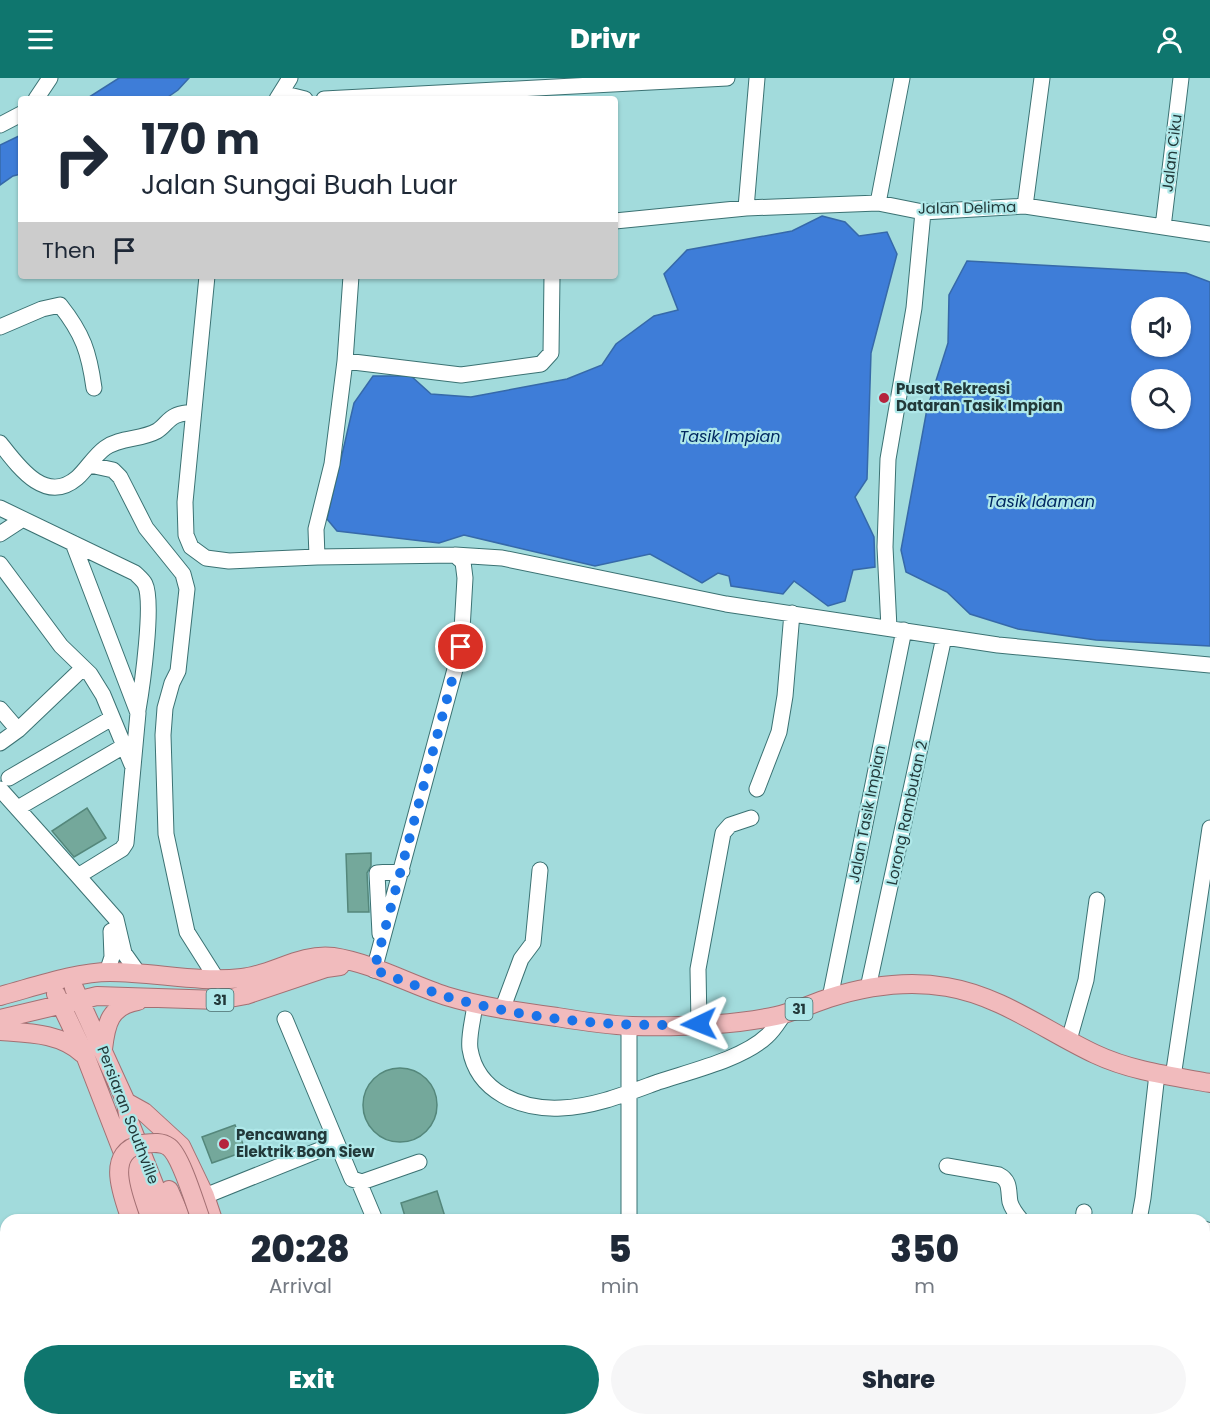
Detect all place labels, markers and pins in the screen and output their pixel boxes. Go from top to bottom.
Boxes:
place label: Pusat Rekreasi Dataran Tasik Impian [896,378,1063,416]
marker: Pusat Rekreasi Dataran Tasik Impian [877,391,891,405]
pin [435,621,486,672]
place label: Pencawang Elektrik Boon Siew [236,1124,375,1162]
marker: Pencawang Elektrik Boon Siew [217,1137,231,1151]

